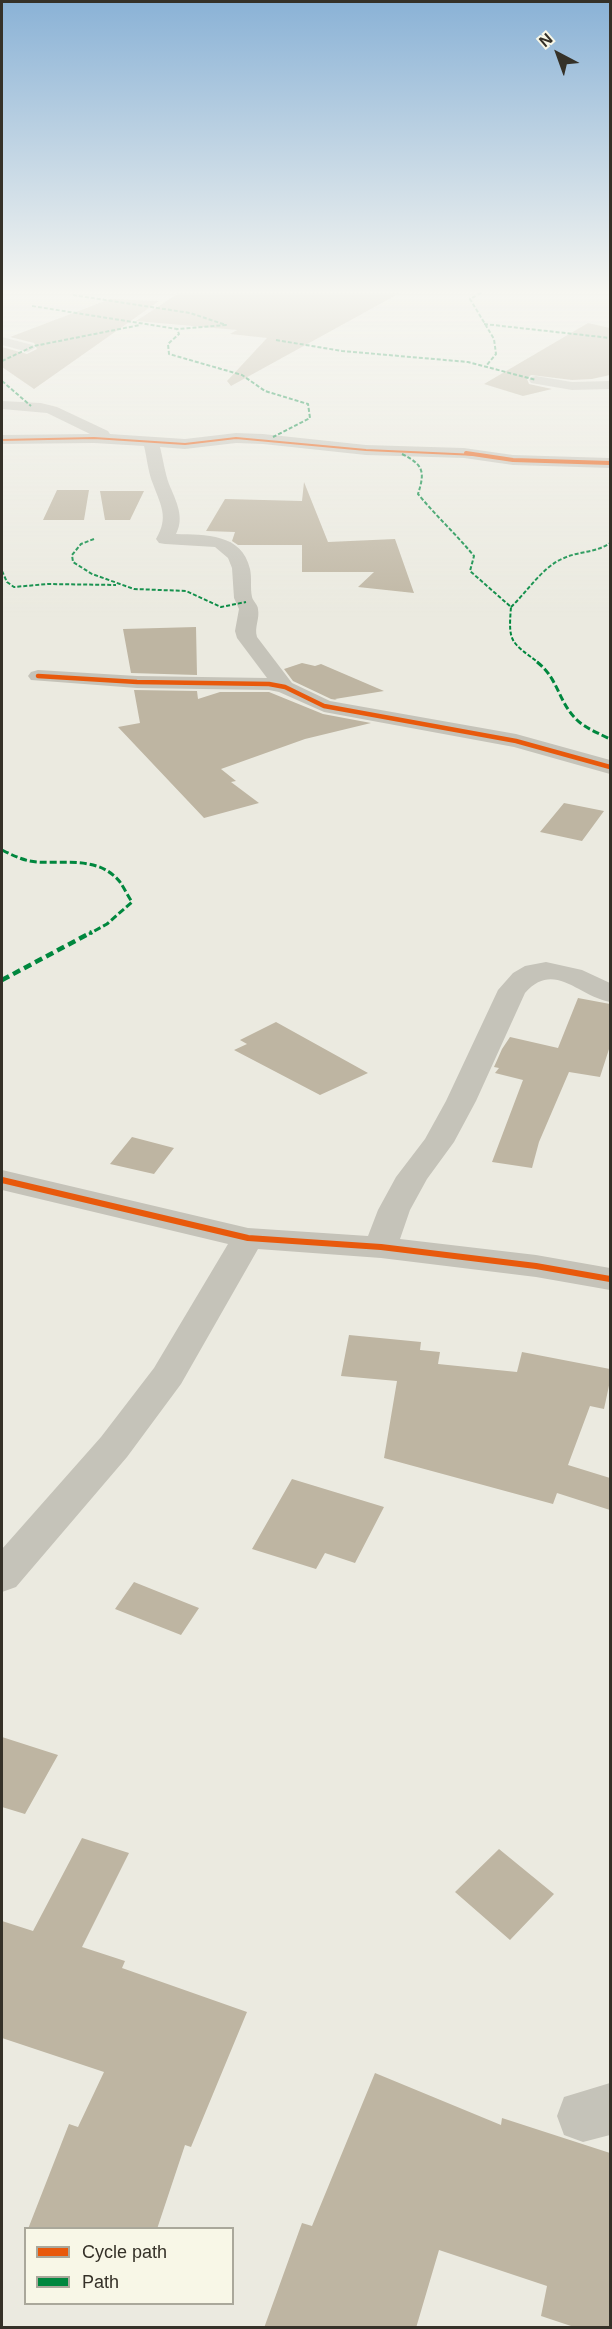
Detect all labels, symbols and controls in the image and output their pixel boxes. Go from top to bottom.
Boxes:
north arrow [528,24,588,84]
text: N [536,30,556,50]
legend [24,2227,234,2305]
text: Cycle path [82,2242,167,2262]
text: Path [82,2272,119,2292]

